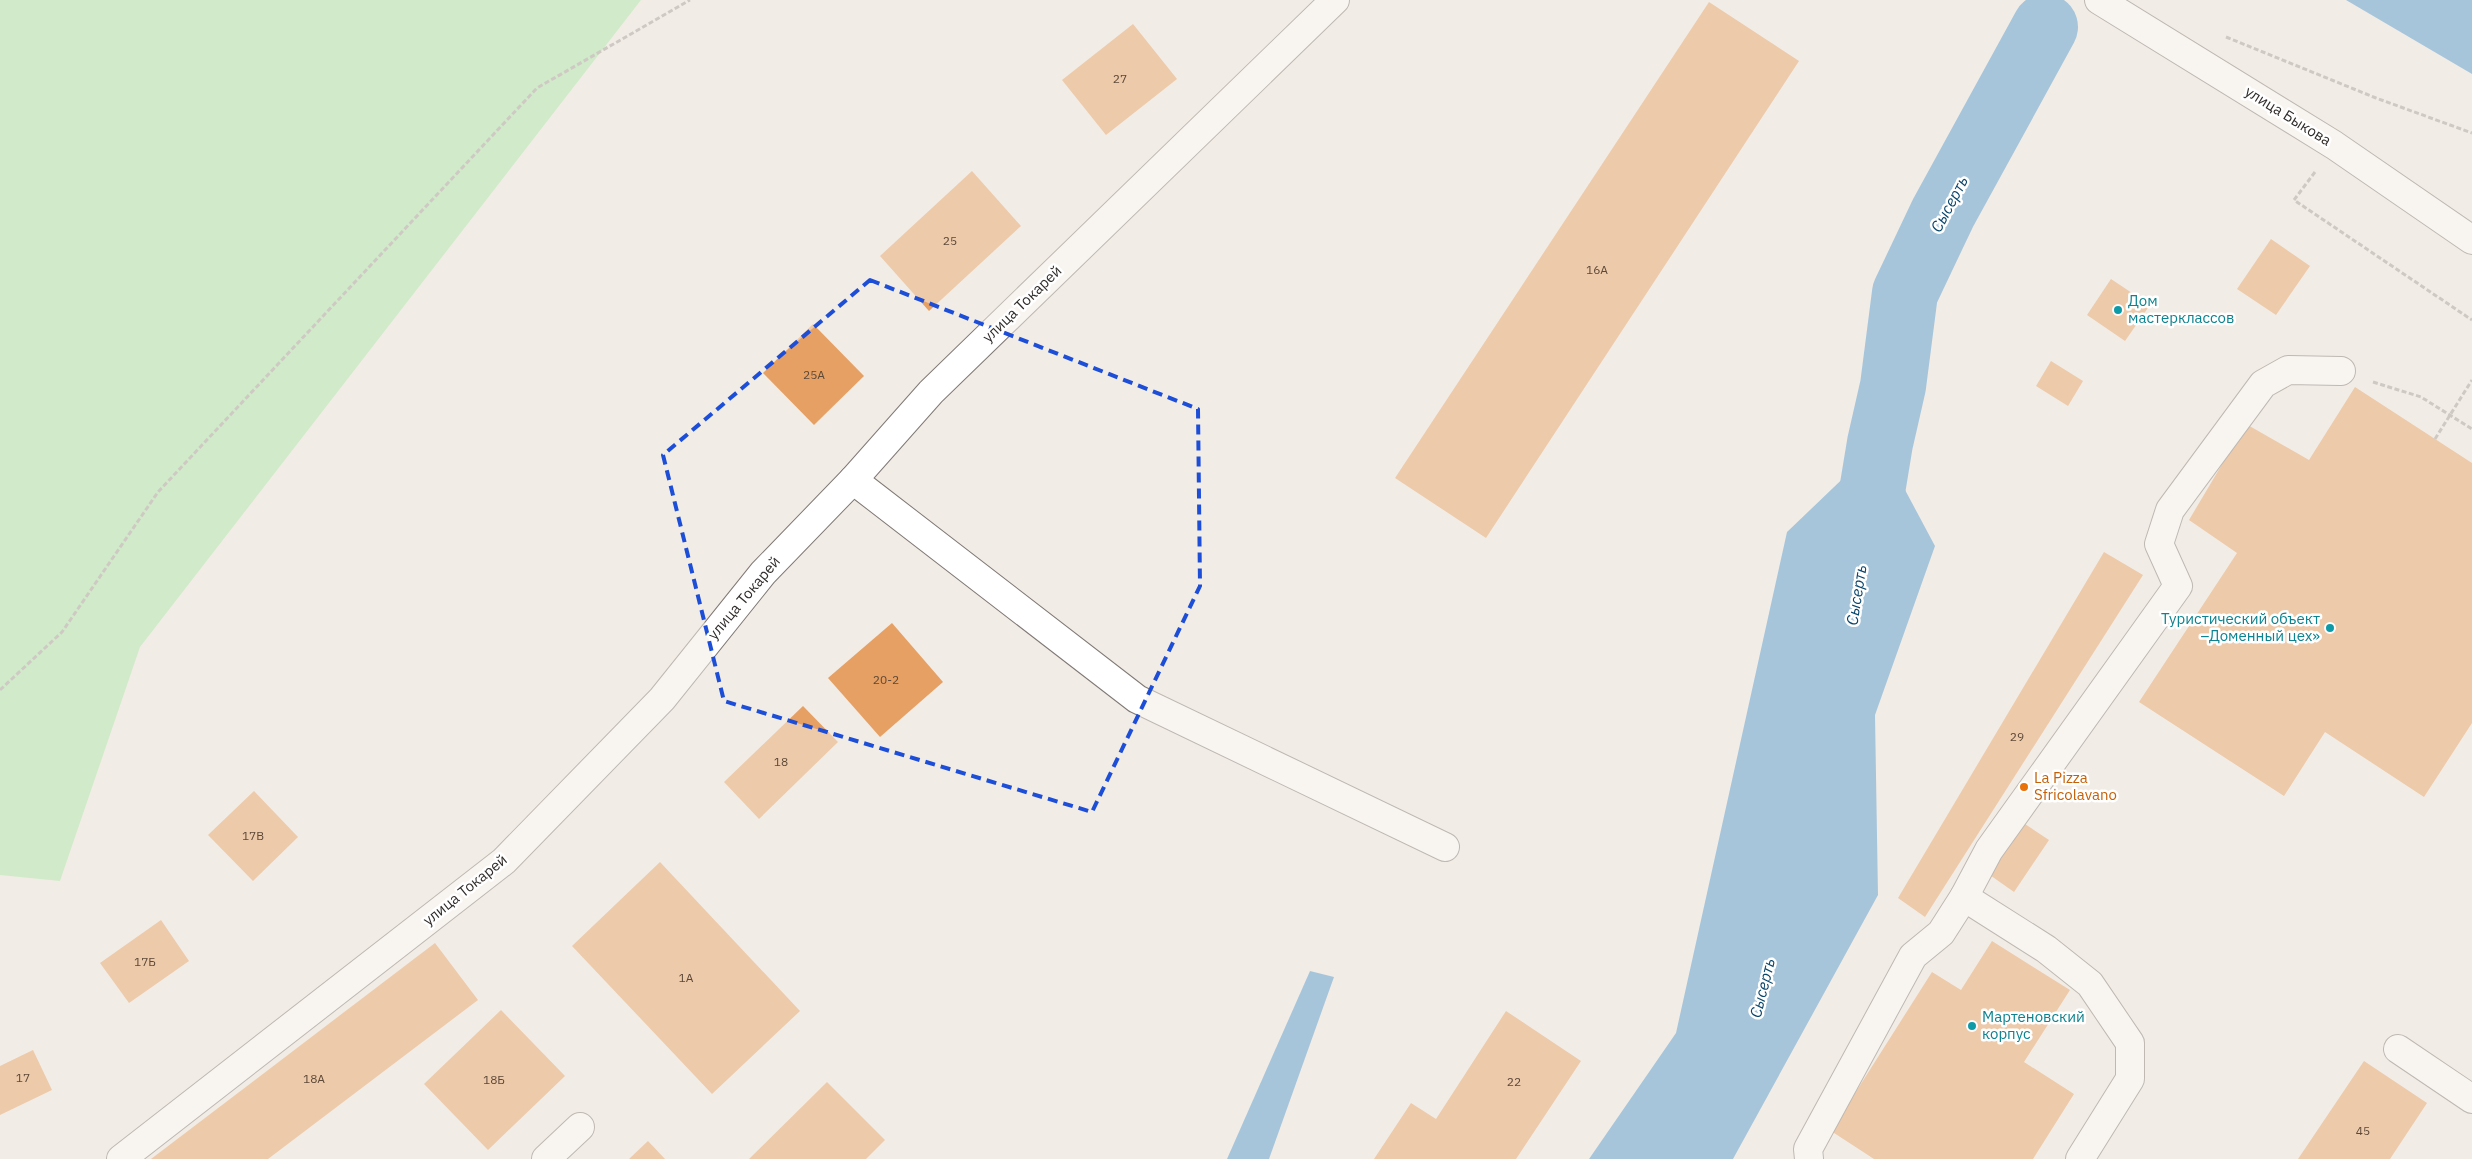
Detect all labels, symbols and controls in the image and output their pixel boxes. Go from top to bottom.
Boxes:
house number: 27 [1113,71,1127,86]
street label: улица Быкова [2242,81,2335,150]
water label: Сысерть [1926,173,1972,235]
house number: 25 [943,233,957,248]
street label: улица Токарей [978,261,1065,346]
house number: 16А [1586,262,1608,277]
place label: Дом мастерклассов [2128,291,2234,327]
marker: Дом мастерклассов [2112,304,2124,316]
house number: 25А [803,367,825,382]
street label: улица Токарей [703,552,784,643]
water label: Сысерть [1841,563,1871,627]
place label: Туристический объект –Доменный цех» [2161,609,2320,645]
marker: Туристический объект –Доменный цех» [2324,622,2336,634]
house number: 20-2 [873,672,899,687]
house number: 29 [2010,729,2024,744]
house number: 18 [774,754,788,769]
place label: La Pizza Sfricolavano [2034,768,2117,804]
marker: La Pizza Sfricolavano [2018,781,2030,793]
house number: 17В [242,828,264,843]
street label: улица Токарей [419,850,511,929]
house number: 17Б [134,954,156,969]
water label: Сысерть [1745,956,1779,1020]
house number: 1А [679,970,694,985]
place label: Мартеновский корпус [1982,1007,2085,1043]
marker: Мартеновский корпус [1966,1020,1978,1032]
house number: 17 [16,1070,30,1085]
house number: 18А [303,1071,325,1086]
house number: 18Б [483,1072,505,1087]
house number: 22 [1507,1074,1521,1089]
house number: 45 [2356,1123,2370,1138]

